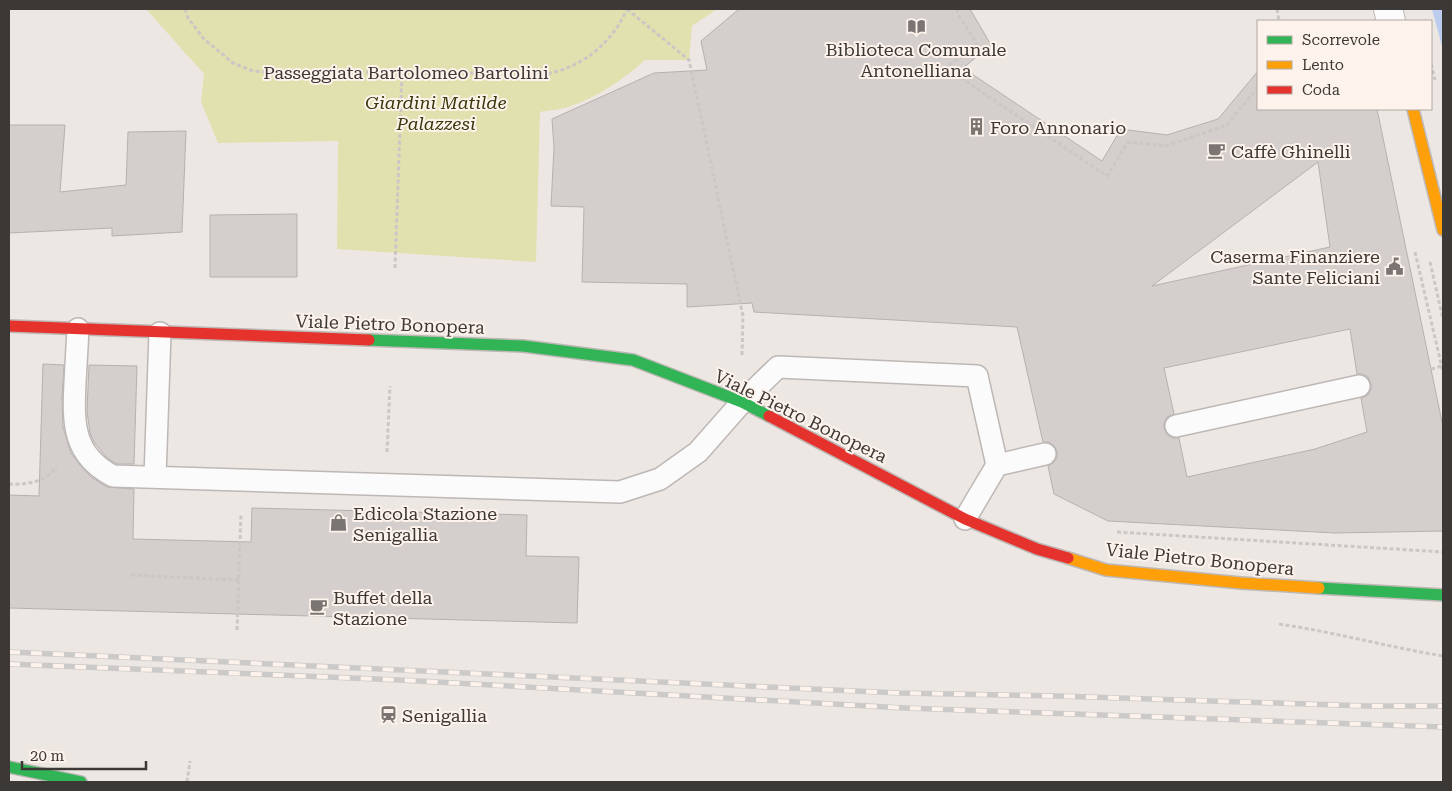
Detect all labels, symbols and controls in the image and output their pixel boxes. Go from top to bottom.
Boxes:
library icon: Biblioteca Comunale Antonelliana [906,16,926,36]
legend [1257,20,1432,110]
text: Scorrevole [1302,31,1380,49]
place label: Biblioteca Comunale Antonelliana [826,39,1007,81]
text: Lento [1302,56,1344,74]
street label: Passeggiata Bartolomeo Bartolini [263,62,549,83]
text: Coda [1302,81,1340,99]
park label: Giardini Matilde Palazzesi [365,92,507,134]
building icon: Foro Annonario [966,117,986,137]
place label: Foro Annonario [990,117,1126,138]
cafe icon: Caffè Ghinelli [1207,141,1227,161]
place label: Caffè Ghinelli [1231,141,1351,162]
place label: Caserma Finanziere Sante Feliciani [1210,246,1380,288]
public building icon: Caserma Finanziere Sante Feliciani [1384,256,1404,276]
street label: Viale Pietro Bonopera [295,310,485,338]
street label: Viale Pietro Bonopera [711,365,891,467]
place label: Edicola Stazione Senigallia [353,503,497,545]
shop icon: Edicola Stazione Senigallia [329,513,349,533]
street label: Viale Pietro Bonopera [1105,539,1295,579]
place label: Buffet della Stazione [333,587,433,629]
cafe icon: Buffet della Stazione [309,597,329,617]
station icon: Senigallia [378,705,398,725]
place label: Senigallia [402,705,487,726]
scale bar [22,738,146,770]
text: 20 m [30,747,65,765]

